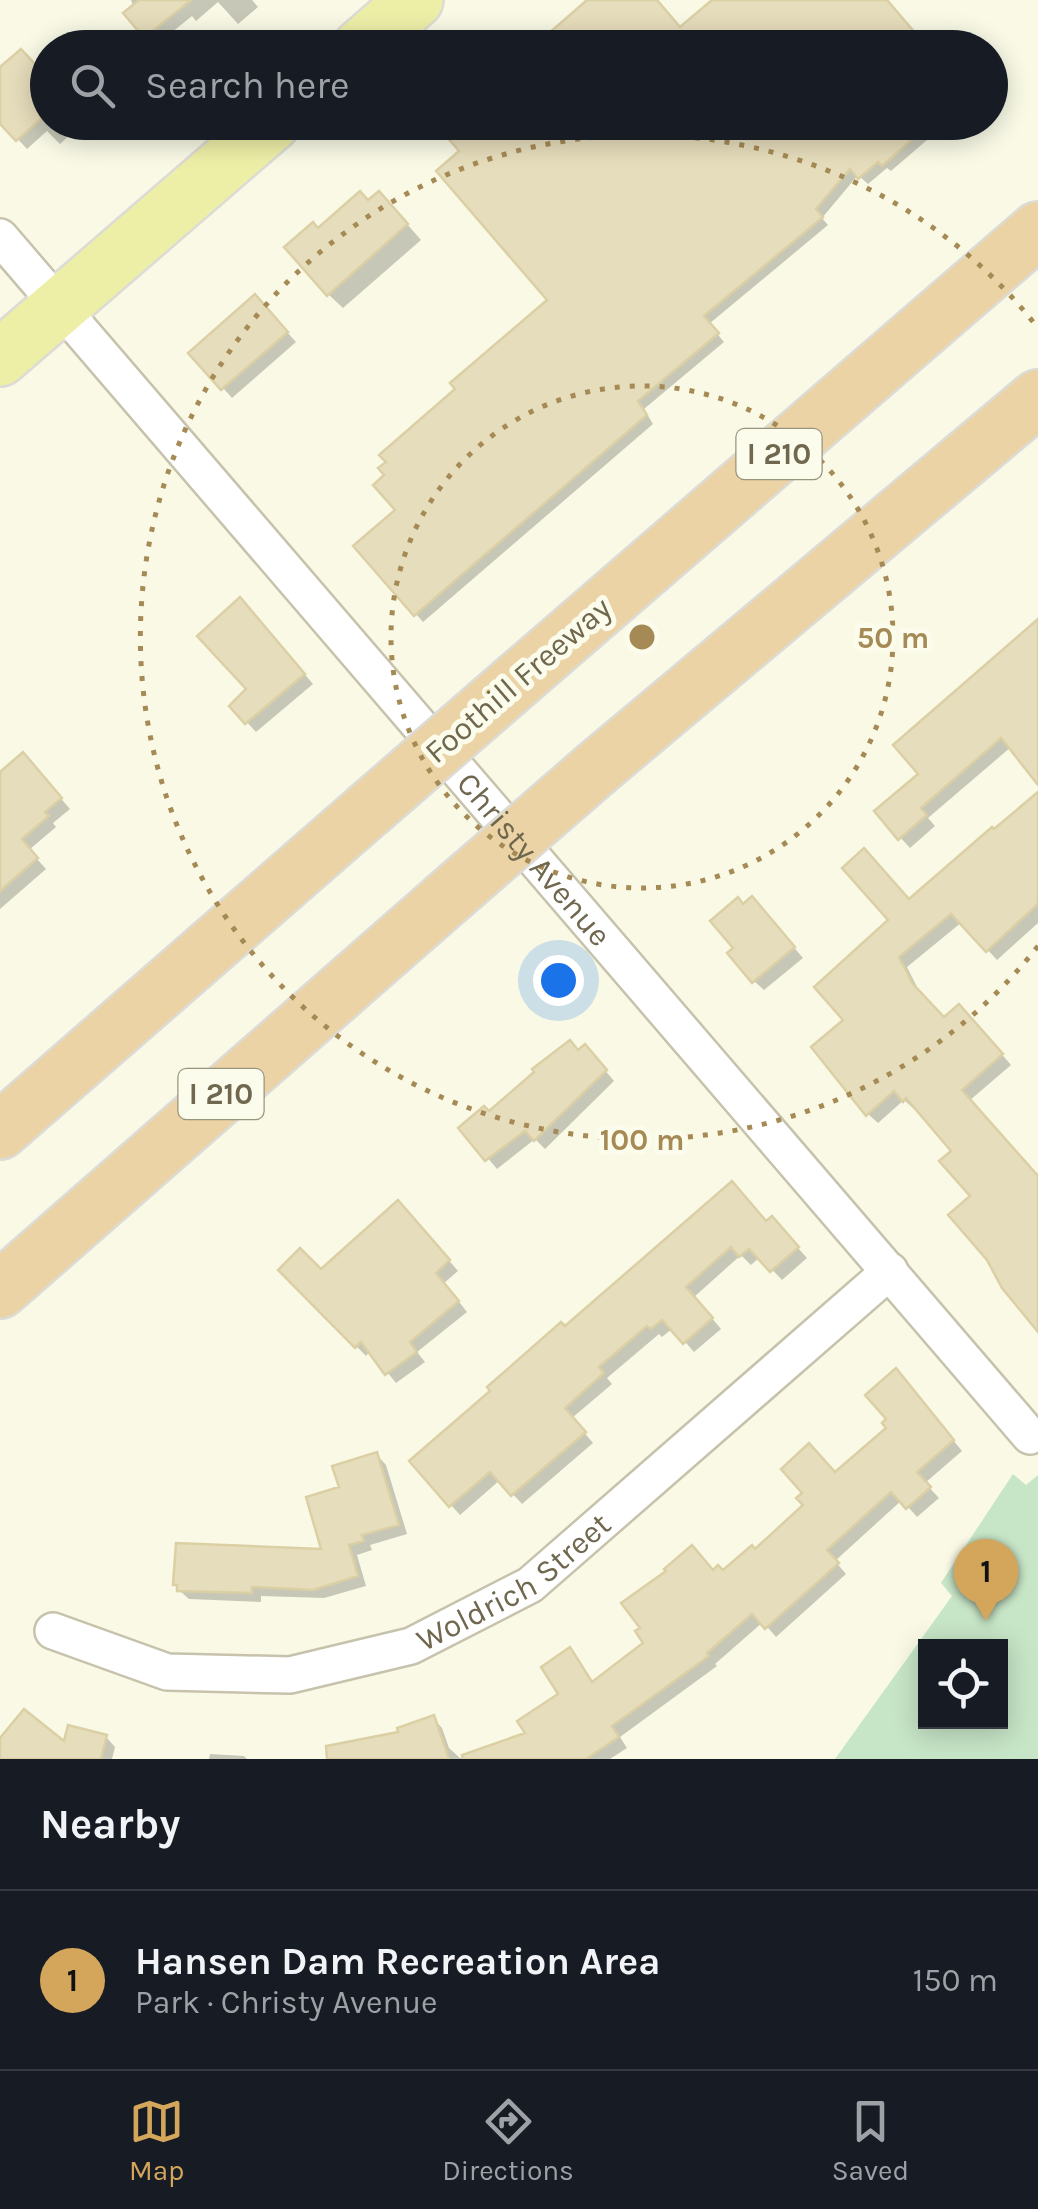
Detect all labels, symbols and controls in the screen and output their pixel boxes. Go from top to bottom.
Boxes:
search box [30,30,1008,140]
icon: search [65,58,120,113]
text: Search here [145,63,349,108]
road number: I 210 [736,429,822,479]
street label: Foothill Freeway [418,589,619,771]
centre of rings [624,619,660,655]
text: 50 m [857,620,929,656]
street label: Christy Avenue [450,765,619,953]
your location [533,955,584,1006]
road number: I 210 [178,1069,264,1119]
text: 100 m [600,1122,684,1158]
street label: Woldrich Street [410,1505,618,1659]
pin: 1 [954,1538,1018,1621]
map controls [918,1639,1008,1729]
button: locate [918,1639,1008,1729]
text: Nearby [40,1799,180,1849]
text: Hansen Dam Recreation Area [135,1939,661,1984]
text: 1 [67,1962,78,1999]
text: 150 m [913,1962,998,1999]
text: Park · Christy Avenue [135,1984,438,2021]
tab: Map [129,2094,184,2187]
tab: Directions [442,2094,574,2187]
tab: Saved [832,2094,909,2187]

